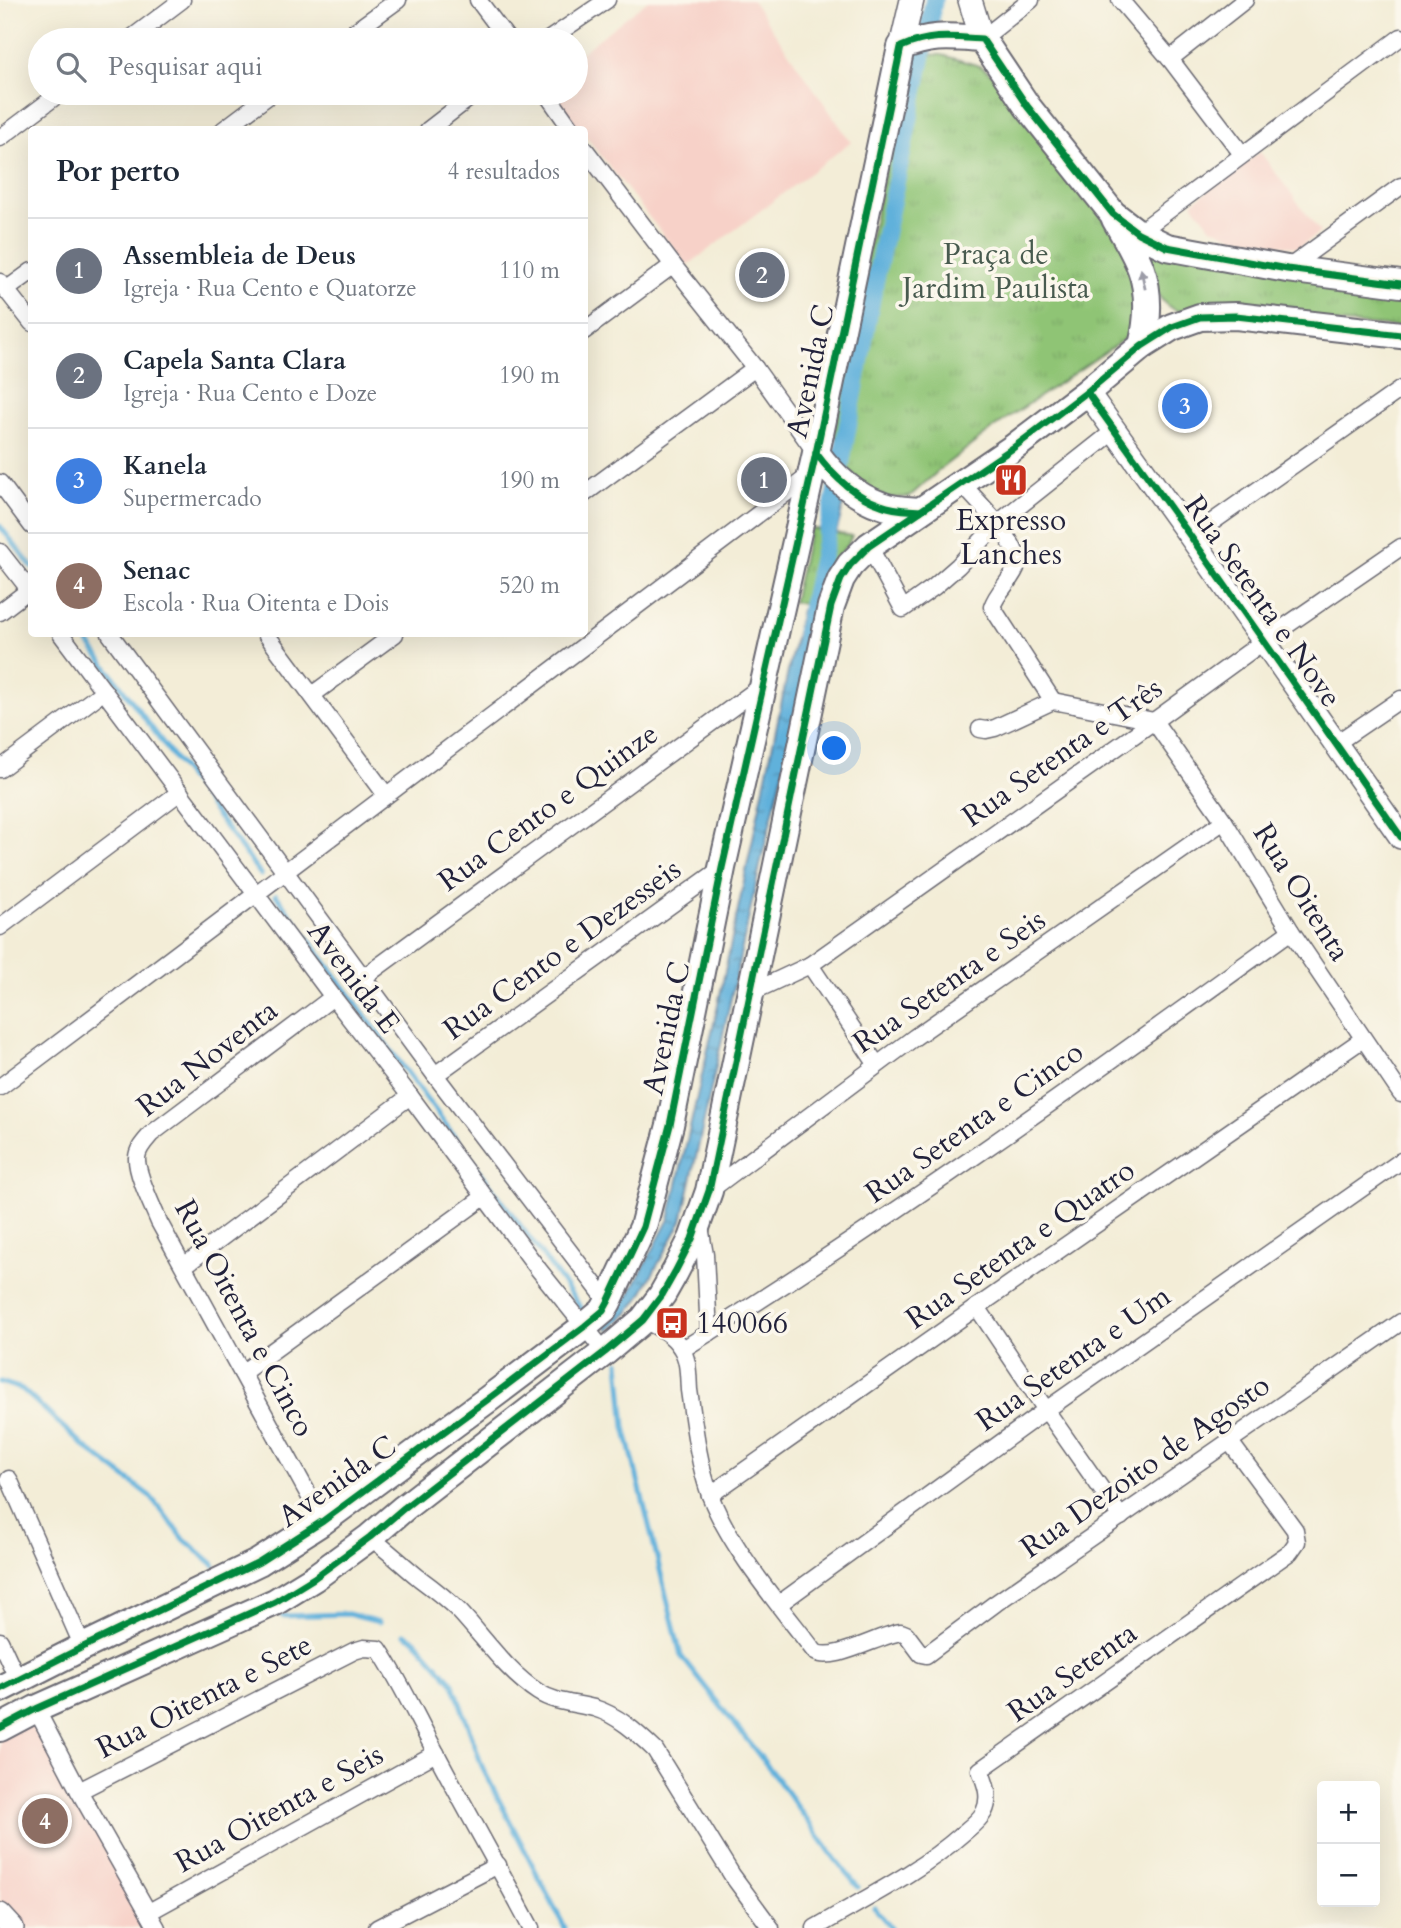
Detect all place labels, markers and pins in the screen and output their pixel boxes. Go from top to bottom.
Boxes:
pin: 2 [739,249,785,301]
pin: 3 [1162,380,1208,432]
pin: 1 [741,454,787,506]
restaurant icon: Expresso Lanches [992,461,1030,499]
place label: Expresso Lanches [956,500,1066,575]
place label: 140066 [696,1303,788,1344]
bus stop icon: 140066 [653,1304,691,1342]
pin: 4 [22,1795,68,1847]

